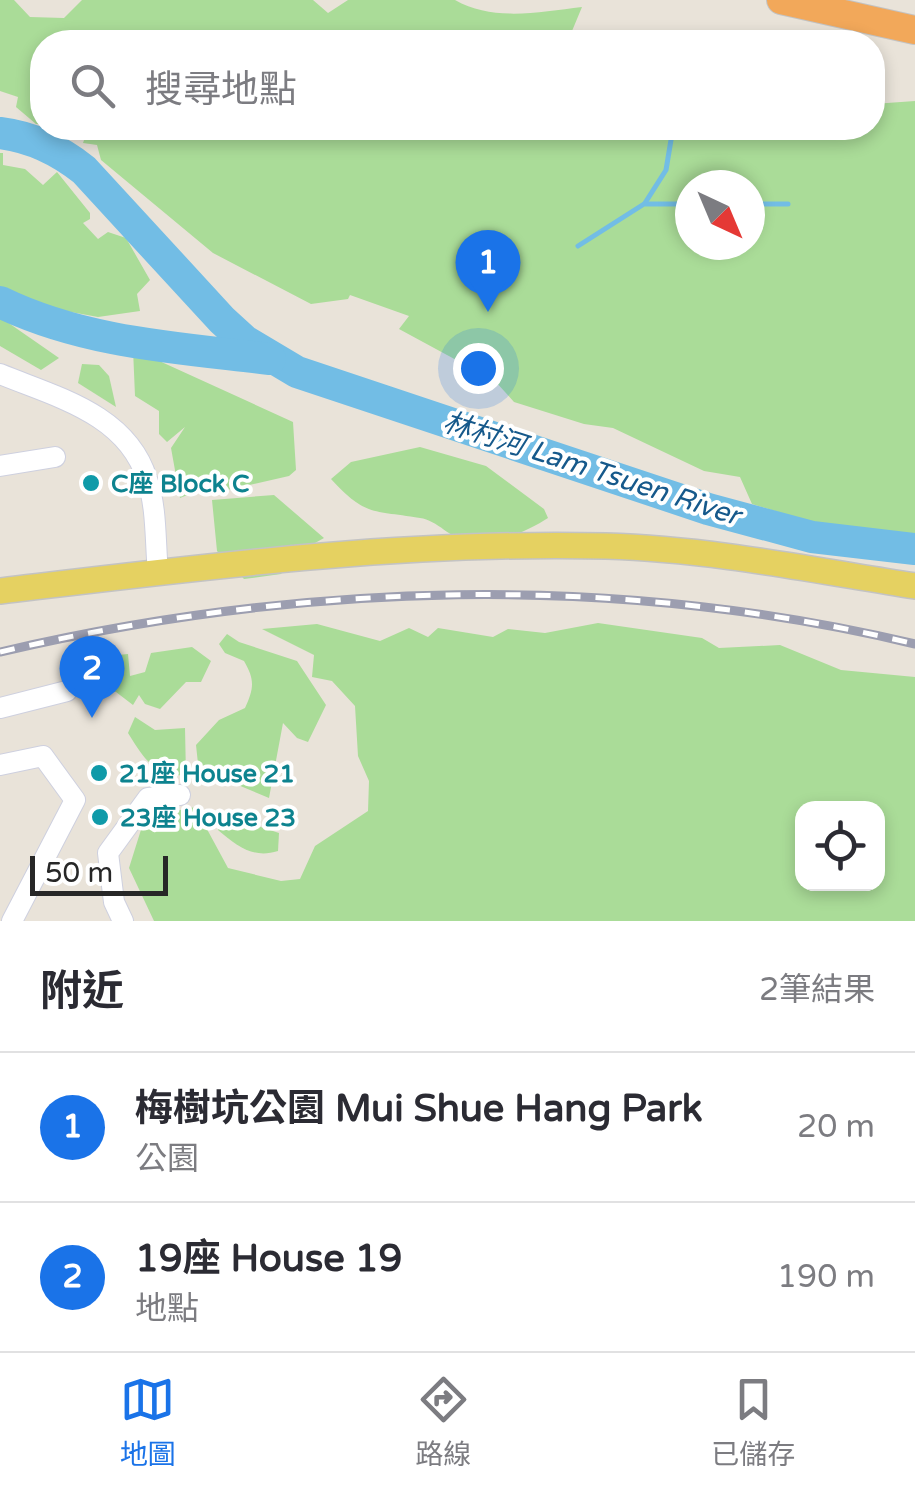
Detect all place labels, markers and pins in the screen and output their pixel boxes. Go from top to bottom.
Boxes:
pin: 1 [456,230,520,312]
place label: C座 Block C [111,469,249,499]
marker: C座 Block C [80,472,102,494]
pin: 2 [59,636,124,718]
place label: 21座 House 21 [119,759,295,789]
marker: 21座 House 21 [88,762,110,784]
place label: 23座 House 23 [120,803,296,833]
marker: 23座 House 23 [89,806,111,828]

